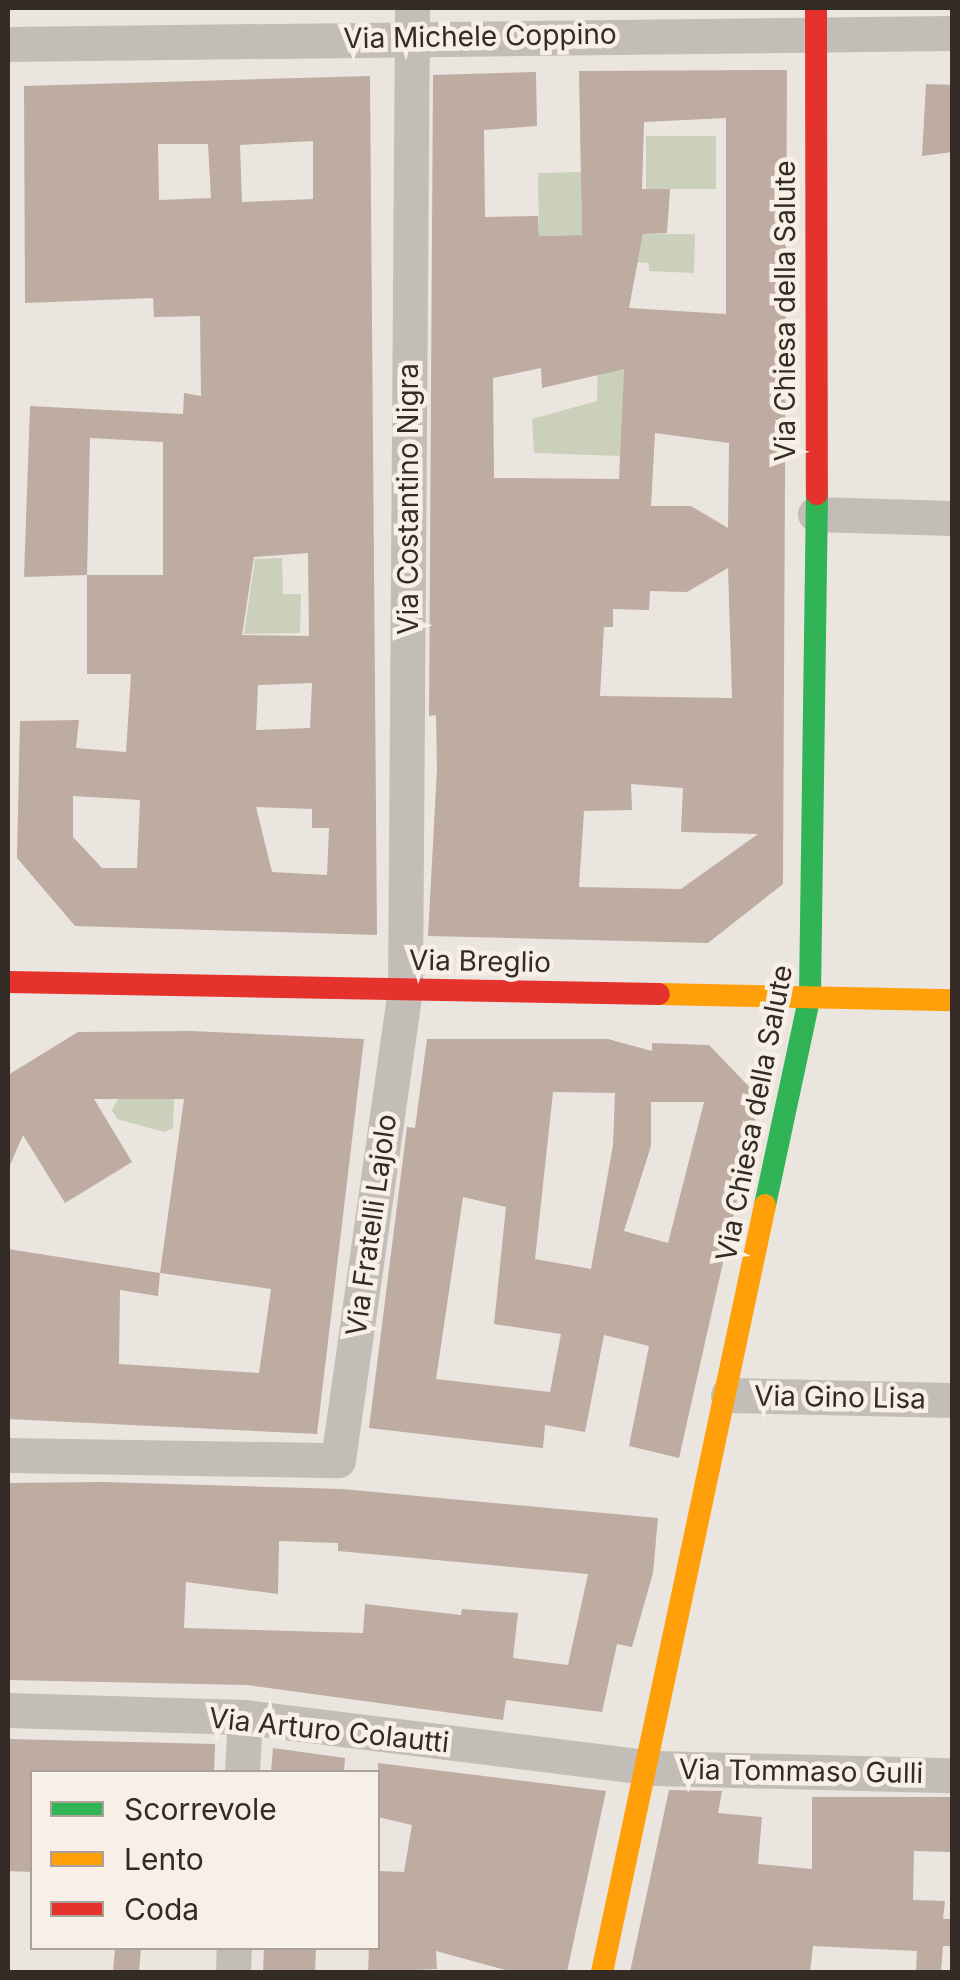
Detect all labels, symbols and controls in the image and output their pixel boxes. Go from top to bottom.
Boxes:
street label: Via Michele Coppino [343,17,617,55]
street label: Via Chiesa della Salute [768,160,802,462]
street label: Via Costantino Nigra [391,363,425,635]
street label: Via Breglio [409,943,551,979]
street label: Via Chiesa della Salute [709,962,799,1264]
street label: Via Fratelli Lajolo [339,1112,403,1338]
street label: Via Gino Lisa [754,1379,926,1415]
street label: Via Arturo Colautti [207,1701,451,1759]
street label: Via Tommaso Gulli [679,1752,923,1790]
legend [30,1770,380,1950]
text: Scorrevole [124,1791,277,1827]
text: Lento [124,1841,204,1877]
text: Coda [124,1891,199,1927]

